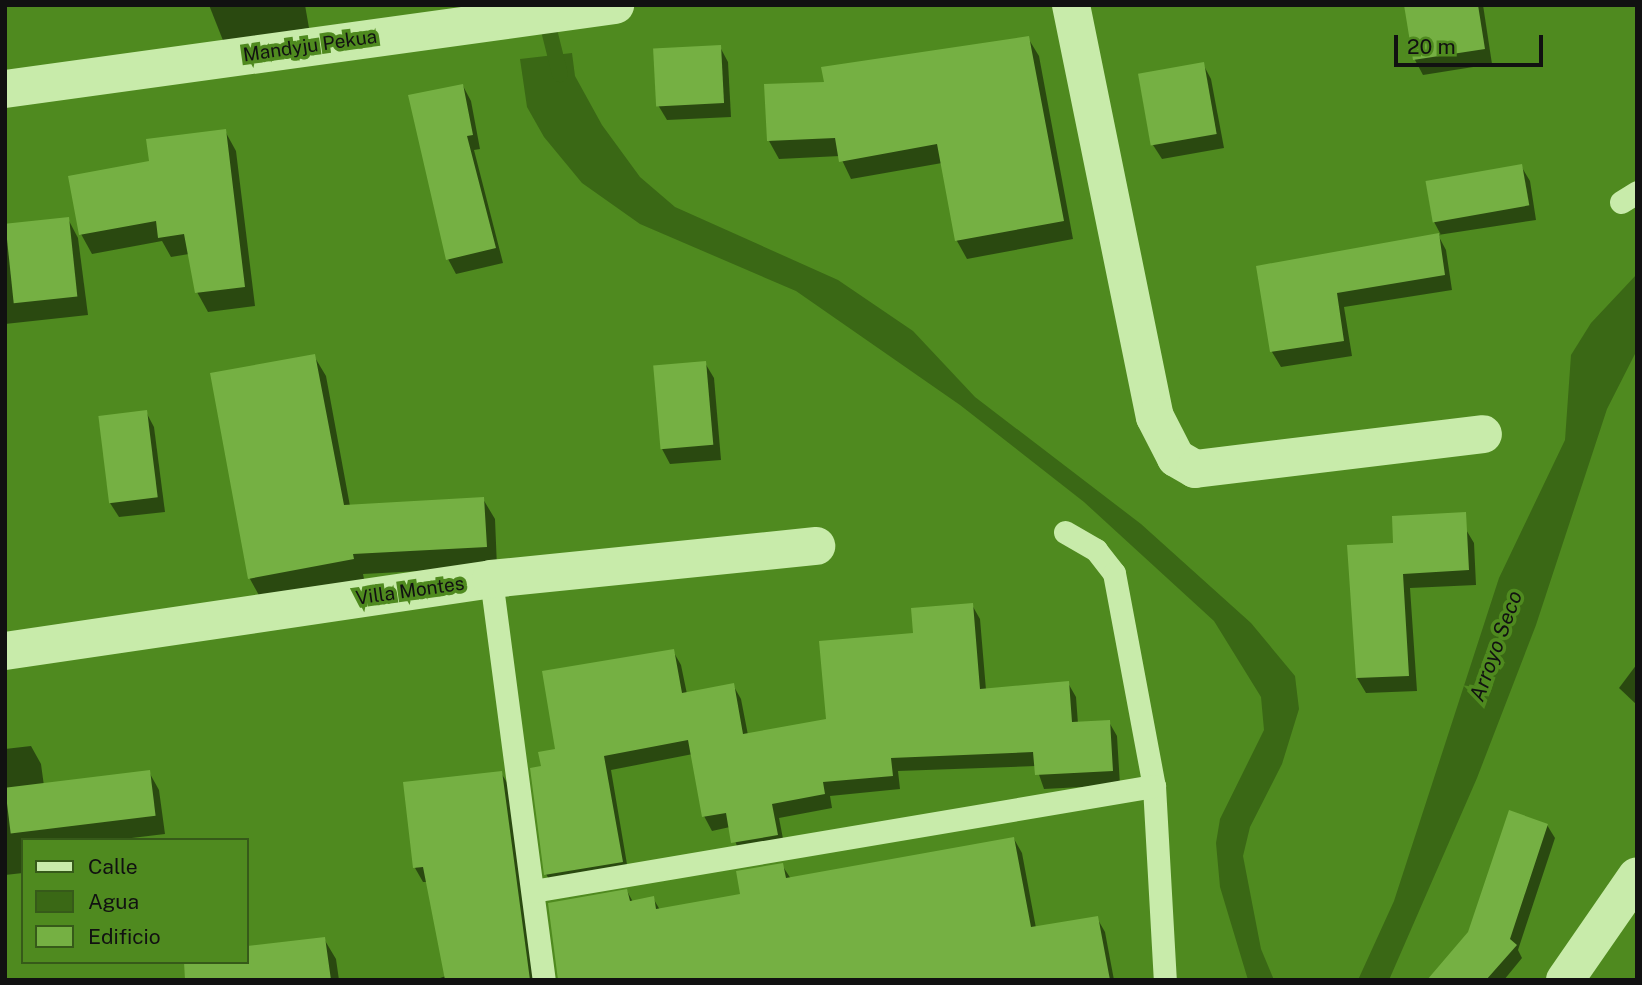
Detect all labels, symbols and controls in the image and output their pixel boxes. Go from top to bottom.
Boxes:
scale bar [1397,21,1546,65]
street label: Mandyju Pekua [242,25,378,67]
text: 20 m [1407,34,1456,59]
street label: Villa Montes [354,572,466,610]
water label: Arroyo Seco [1464,587,1528,705]
legend [21,838,248,964]
text: Calle [88,854,138,879]
text: Agua [88,889,139,914]
text: Edificio [88,924,161,949]

